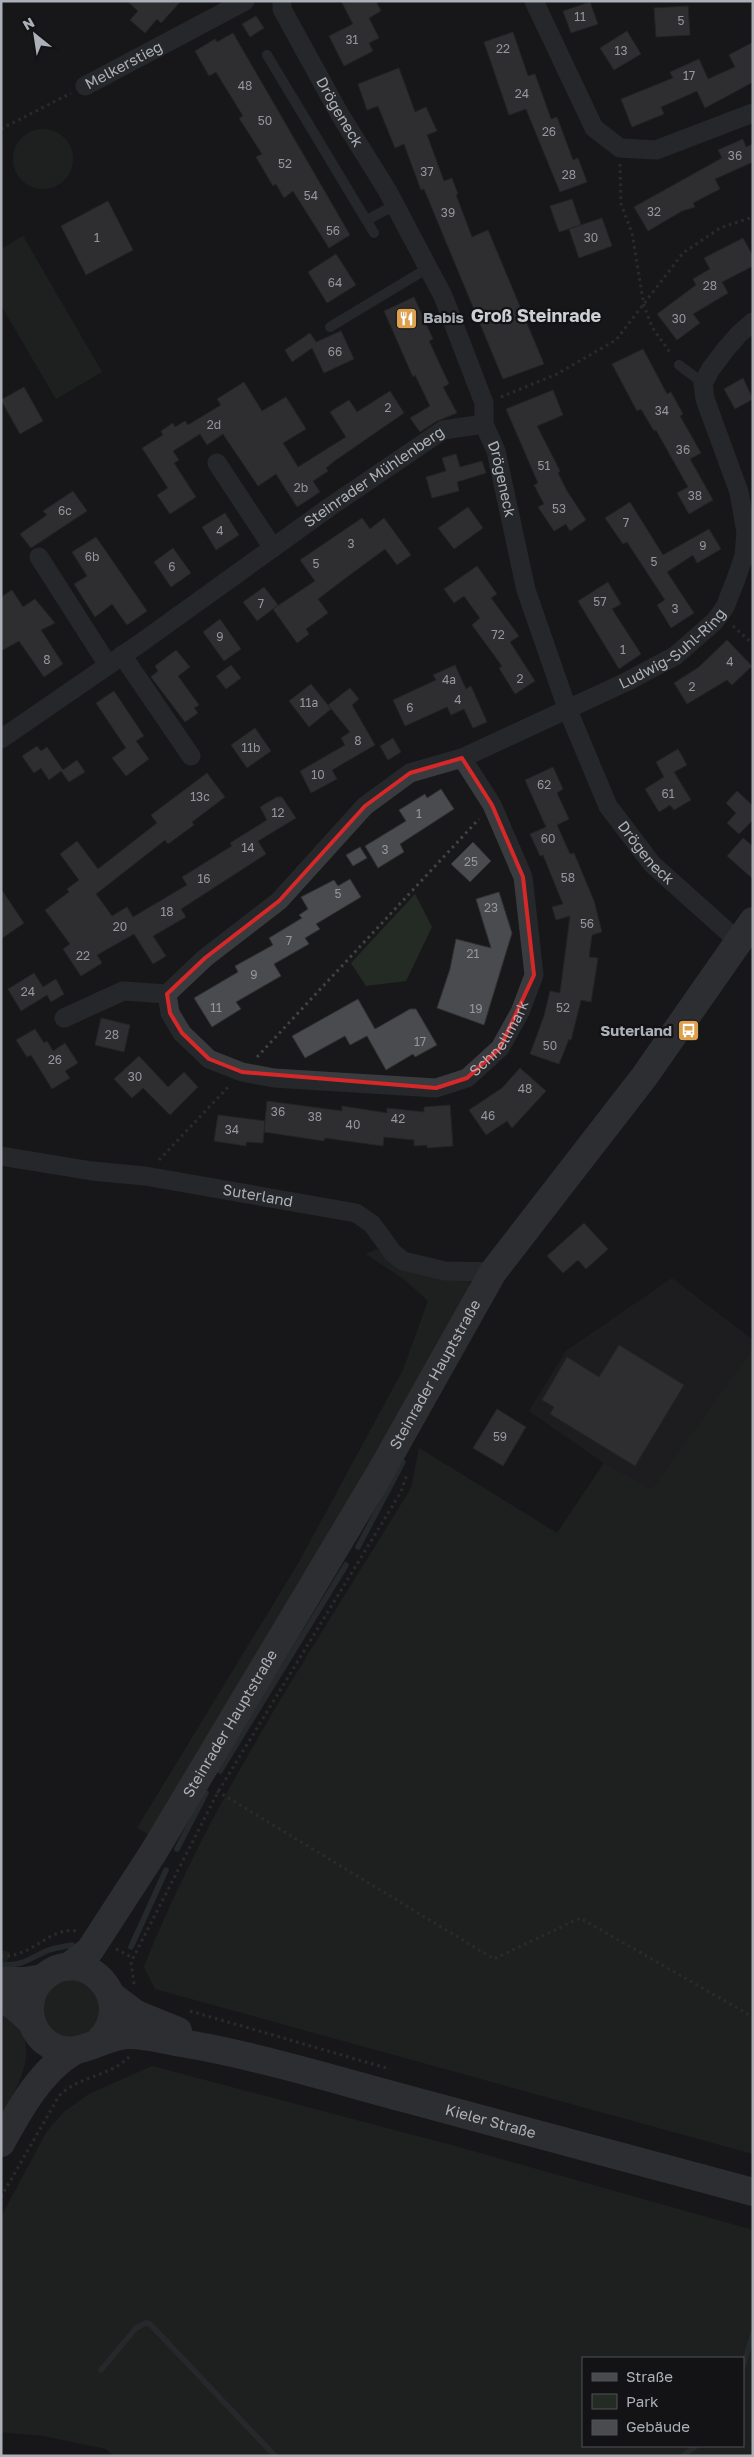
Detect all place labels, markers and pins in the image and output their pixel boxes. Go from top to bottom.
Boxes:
restaurant icon: Babis [395,306,419,330]
place label: Babis [423,308,464,326]
bus stop icon: Suterland [676,1019,700,1043]
place label: Suterland [600,1021,672,1039]

